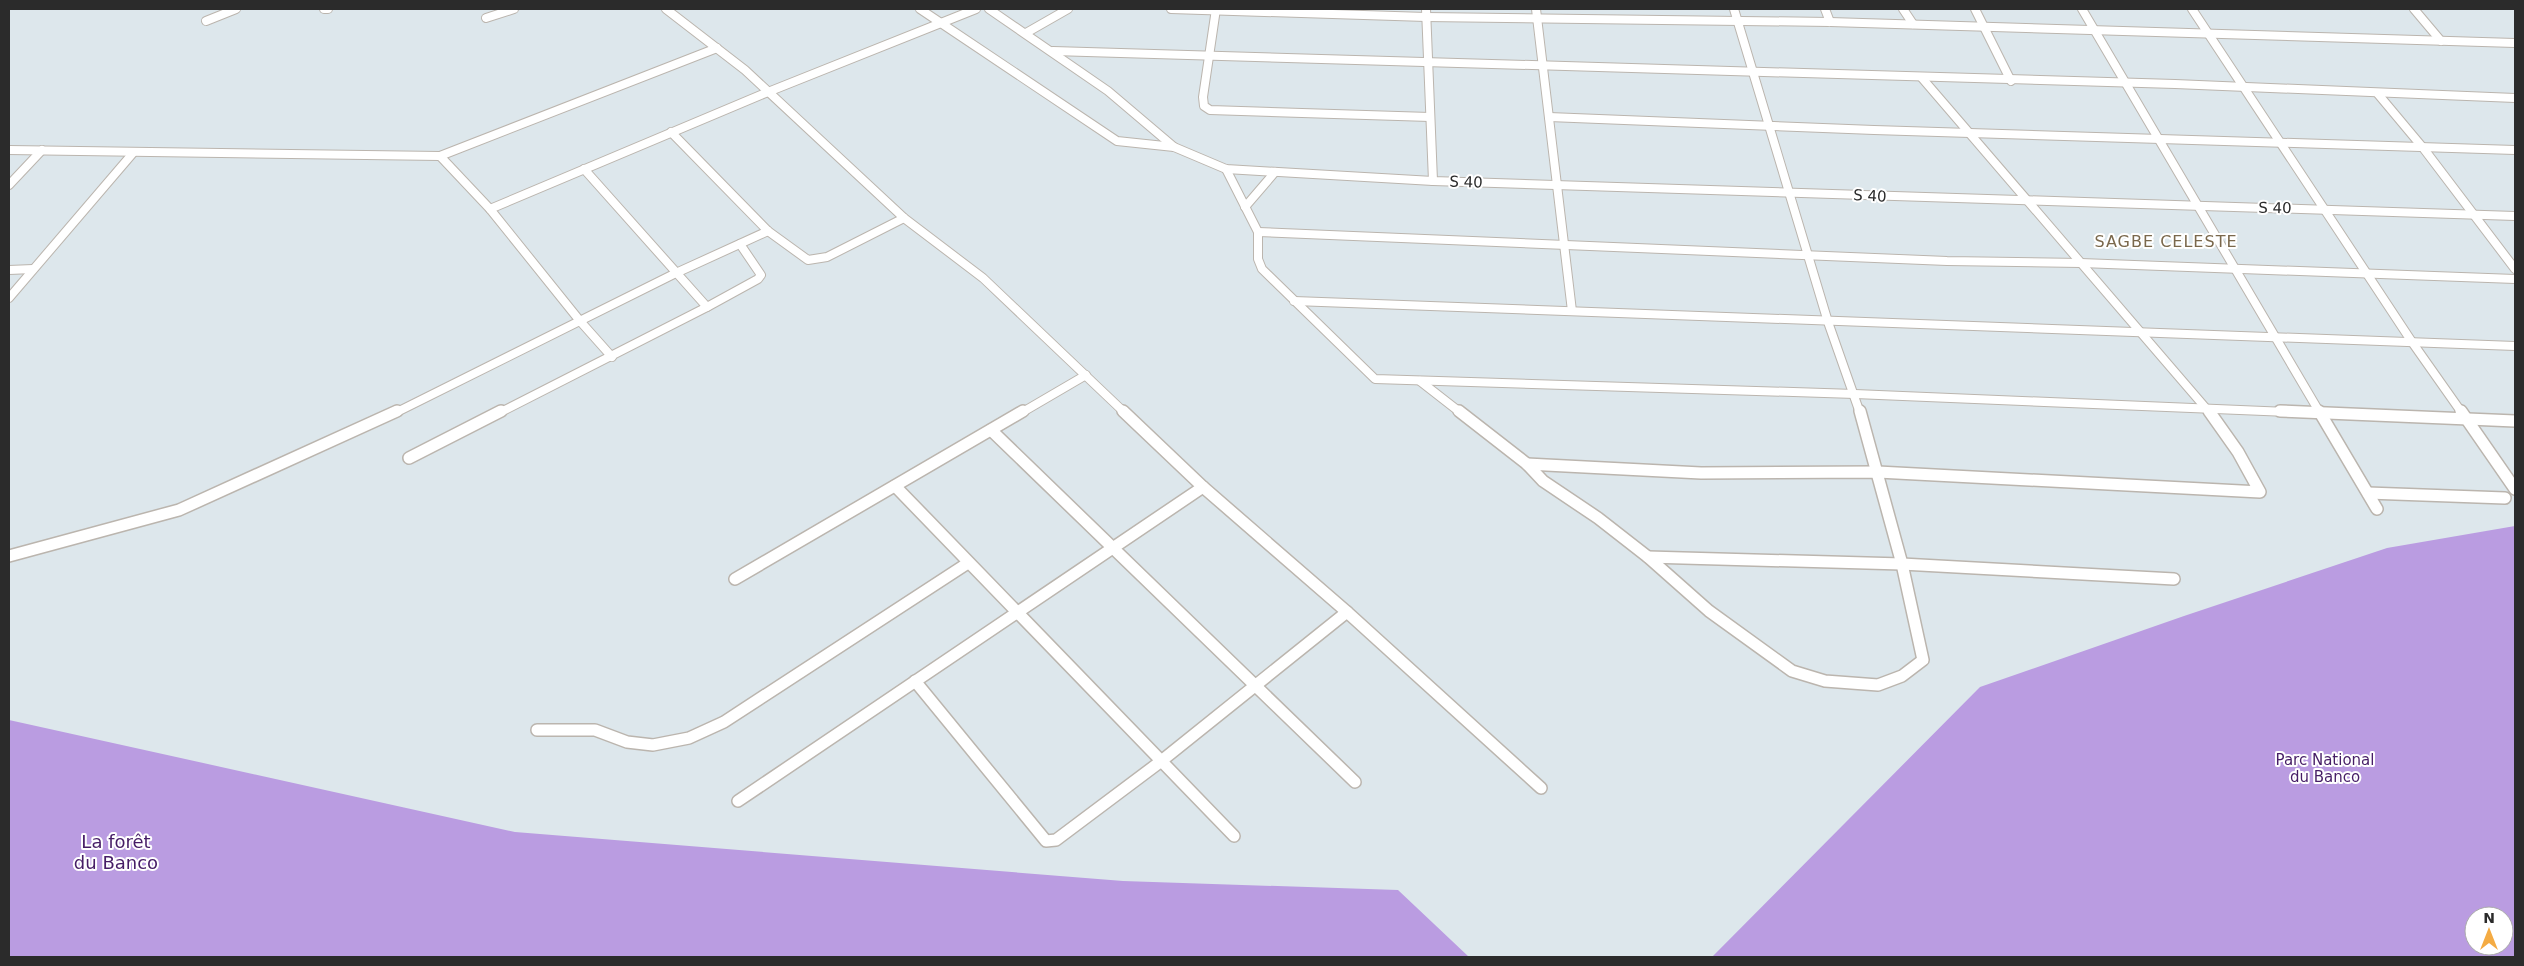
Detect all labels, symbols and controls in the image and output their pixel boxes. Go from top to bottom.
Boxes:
street label: S 40 [1449,172,1483,192]
street label: S 40 [1853,186,1887,206]
street label: S 40 [2258,199,2292,217]
district label: SAGBE CELESTE [2094,232,2238,251]
park label: Parc National du Banco [2276,751,2374,786]
park label: La forêt du Banco [74,831,158,873]
north arrow [2464,906,2514,956]
text: N [2483,910,2495,926]

